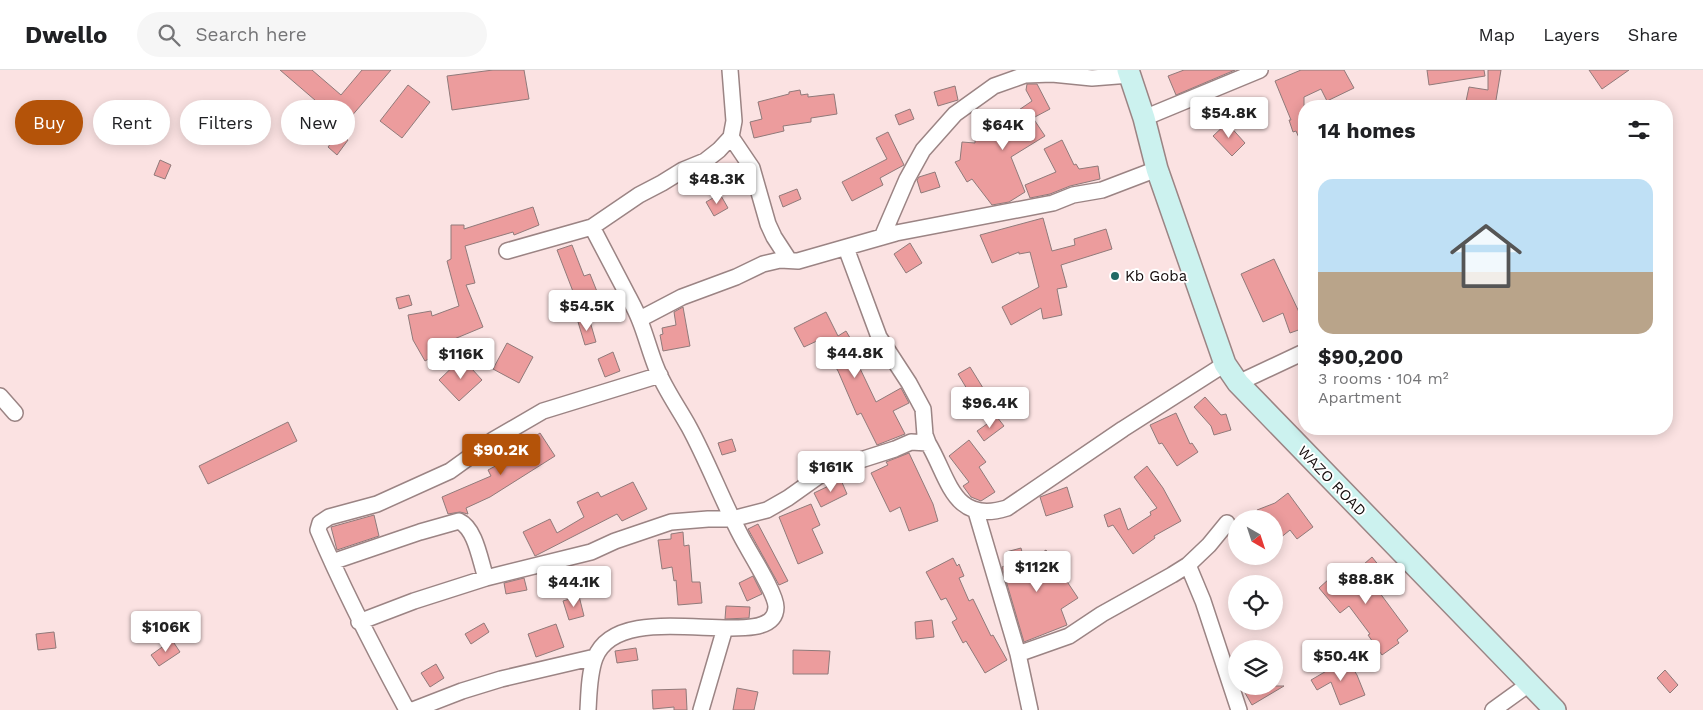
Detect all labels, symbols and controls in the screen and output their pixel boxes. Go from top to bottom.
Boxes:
search box [137,12,487,57]
text: Dwello [25,21,107,49]
icon: search [155,21,183,49]
text: Search here [195,23,307,46]
text: Map [1478,24,1515,45]
text: Layers [1543,24,1600,45]
text: Share [1628,24,1678,45]
pin: $54.8K [1188,97,1270,139]
chip: Buy [15,100,83,145]
chip: Rent [93,100,170,145]
chip: Filters [180,100,271,145]
chip: New [281,100,355,145]
text: $54.8K [1201,103,1257,122]
pin: $64K [973,108,1033,151]
text: $64K [982,115,1024,134]
icon: filters [1625,116,1653,144]
text: 14 homes [1318,118,1415,143]
pin: $48.3K [676,162,758,205]
text: $48.3K [689,169,745,188]
icon: home [1441,211,1531,301]
place label: Kb Goba [1125,267,1188,285]
marker: Kb Goba [1109,270,1121,282]
pin: $54.5K [546,290,628,332]
text: $54.5K [560,296,614,315]
pin: $44.8K [814,336,896,379]
pin: $116K [426,338,496,380]
text: $44.8K [827,343,883,362]
text: $116K [439,344,484,363]
text: $90,200 [1318,344,1403,369]
text: 3 rooms · 104 m² [1318,369,1449,388]
pin: $96.4K [949,386,1031,429]
text: Apartment [1318,388,1401,407]
text: $96.4K [962,393,1018,412]
pin: $90.2K [460,434,542,476]
text: $90.2K [473,440,529,459]
street label: WAZO ROAD [1294,442,1370,520]
pin: $161K [796,450,866,493]
text: $161K [809,457,853,476]
north arrow [1228,510,1282,565]
map controls [1228,510,1283,695]
pin: $112K [1002,550,1072,593]
text: $112K [1015,557,1059,576]
pin: $88.8K [1325,562,1407,605]
pin: $44.1K [533,566,615,608]
text: $88.8K [1338,569,1394,588]
text: $44.1K [548,572,600,591]
button: locate [1228,575,1283,630]
pin: $106K [131,610,201,653]
text: $106K [142,617,190,636]
button: layers [1228,640,1283,695]
pin: $50.4K [1300,640,1382,682]
text: $50.4K [1313,646,1369,665]

